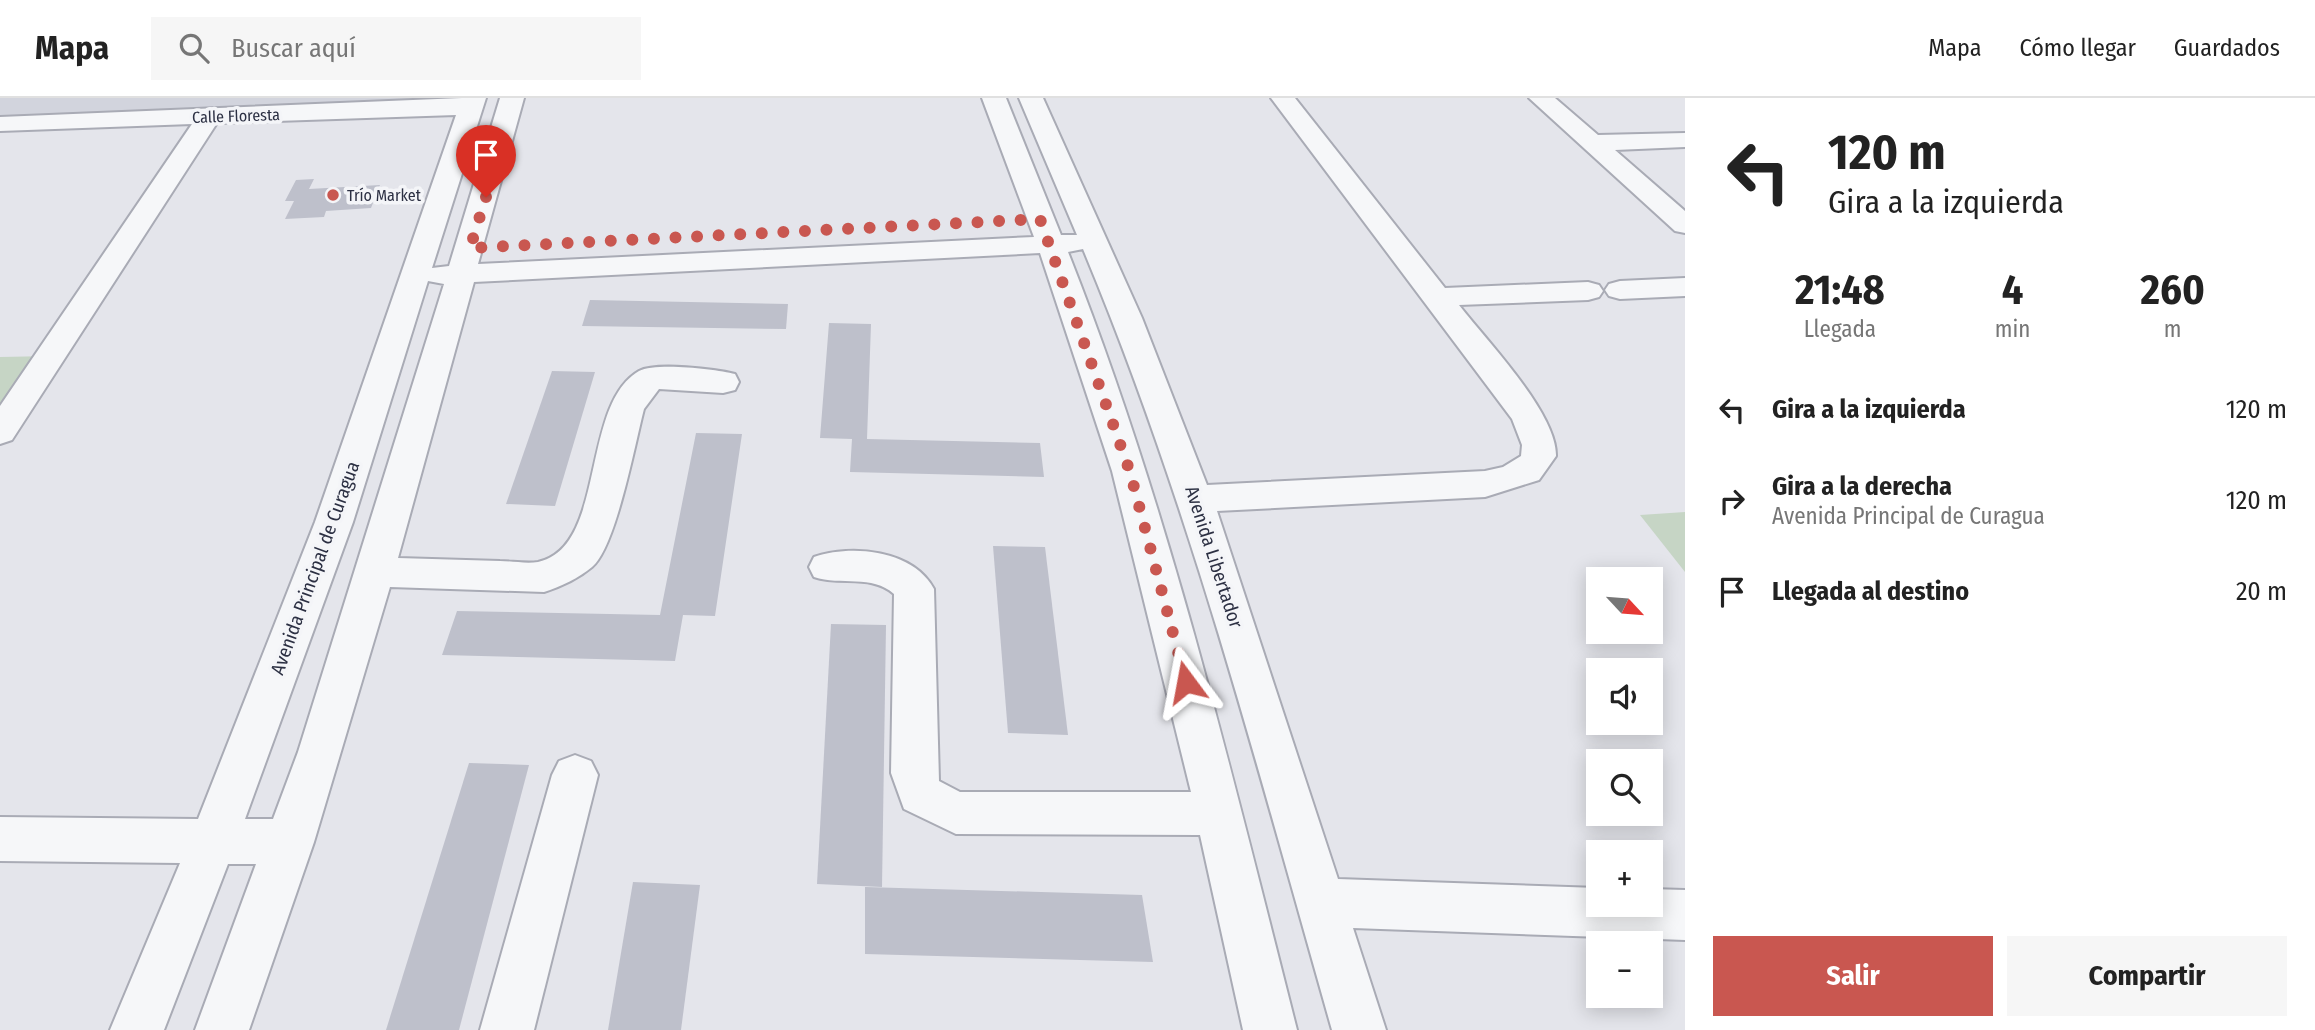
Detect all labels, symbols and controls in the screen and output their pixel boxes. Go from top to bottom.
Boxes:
search box [151,17,641,80]
text: Mapa [35,28,109,68]
icon: search [175,29,213,67]
text: Buscar aquí [231,33,356,64]
text: Mapa [1928,34,1981,62]
text: Cómo llegar [2019,34,2136,62]
text: Guardados [2174,34,2280,62]
street label: Calle Floresta [192,105,280,127]
text: 120 m [1828,123,1946,182]
pin [456,125,516,197]
icon: left [1713,126,1804,217]
icon: arrive [467,136,505,174]
text: Gira a la izquierda [1828,183,2064,221]
place label: Trío Market [347,186,422,205]
marker: Trío Market [325,187,341,203]
text: 21:48 [1795,265,1885,315]
text: 4 [2002,265,2023,315]
text: 260 [2141,265,2205,315]
text: Llegada [1804,315,1876,343]
text: min [1995,315,2030,343]
text: m [2164,315,2182,343]
icon: left [1713,391,1751,429]
text: Gira a la izquierda [1772,394,1966,425]
text: 120 m [2226,394,2287,425]
street label: Avenida Principal de Curagua [266,458,364,678]
text: Gira a la derecha [1772,471,1952,502]
icon: right [1713,482,1751,520]
street label: Avenida Libertador [1180,483,1248,631]
text: 120 m [2226,485,2287,516]
text: Avenida Principal de Curagua [1772,502,2045,530]
north arrow [1586,567,1662,644]
map controls [1586,567,1663,1008]
icon: arrive [1713,573,1751,611]
text: Llegada al destino [1772,576,1969,607]
text: 20 m [2236,576,2287,607]
position arrow [1149,645,1223,719]
button: sound [1586,658,1663,735]
button: search [1586,749,1663,826]
button: + [1586,840,1663,917]
button: − [1586,931,1663,1008]
button: Salir [1713,936,1993,1016]
button: Compartir [2007,936,2287,1016]

